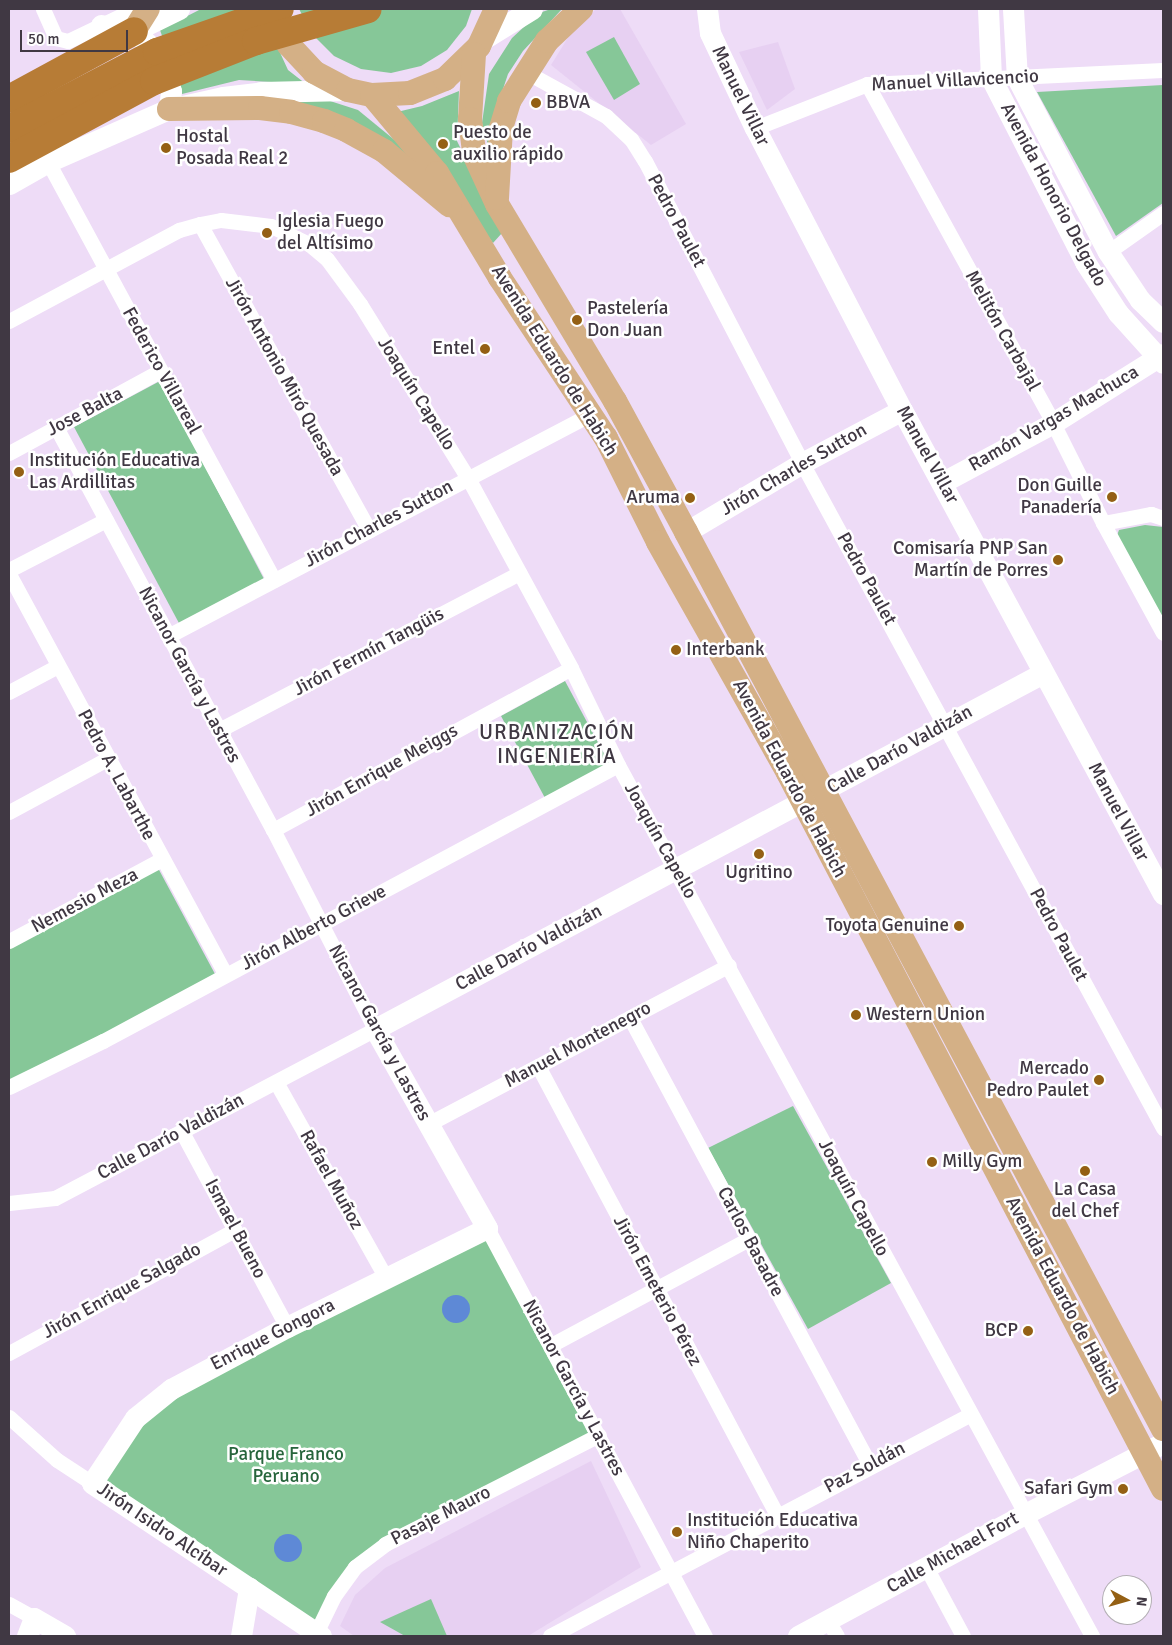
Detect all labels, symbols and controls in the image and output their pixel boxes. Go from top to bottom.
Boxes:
scale bar [22,20,130,52]
text: 50 m [28,30,59,48]
street label: Manuel Villar [706,42,774,150]
street label: Manuel Villavicencio [871,65,1039,97]
place label: BBVA [546,92,590,114]
marker: BBVA [530,97,542,109]
street label: Avenida Honorio Delgado [995,99,1111,291]
place label: Puesto de auxilio rápido [453,122,563,166]
place label: Hostal Posada Real 2 [176,126,288,170]
marker: Puesto de auxilio rápido [437,138,449,150]
marker: Hostal Posada Real 2 [160,142,172,154]
street label: Pedro Paulet [642,170,710,272]
place label: Iglesia Fuego del Altísimo [277,211,384,255]
marker: Iglesia Fuego del Altísimo [261,227,273,239]
street label: Avenida Eduardo de Habich [486,261,622,461]
street label: Melitón Carbajal [959,267,1045,395]
street label: Jirón Antonio Miró Quesada [220,274,348,480]
place label: Pastelería Don Juan [587,298,668,342]
street label: Federico Villareal [117,303,205,439]
marker: Pastelería Don Juan [571,314,583,326]
street label: Joaquín Capello [372,333,460,455]
place label: Entel [432,338,475,360]
marker: Entel [479,343,491,355]
street label: Ramón Vargas Machuca [965,361,1143,477]
street label: Jose Balta [43,382,127,442]
street label: Manuel Villar [891,402,963,508]
street label: Jirón Charles Sutton [717,419,871,521]
place label: Institución Educativa Las Ardillitas [29,450,200,494]
marker: Institución Educativa Las Ardillitas [13,466,25,478]
street label: Jirón Charles Sutton [301,475,457,573]
place label: Don Guille Panadería [1017,475,1102,519]
place label: Aruma [626,487,680,509]
marker: Don Guille Panadería [1106,491,1118,503]
marker: Aruma [684,492,696,504]
street label: Pedro Paulet [831,529,901,629]
place label: Comisaría PNP San Martín de Porres [893,538,1048,582]
marker: Comisaría PNP San Martín de Porres [1052,554,1064,566]
street label: Nicanor García y Lastres [133,583,245,767]
street label: Jirón Fermín Tangüis [290,603,448,701]
place label: Interbank [686,639,764,661]
marker: Interbank [670,644,682,656]
street label: Avenida Eduardo de Habich [727,676,851,882]
street label: Calle Darío Valdizán [823,701,977,799]
street label: Pedro A. Labarthe [72,706,160,844]
district label: URBANIZACIÓN INGENIERÍA [478,719,636,769]
street label: Jirón Enrique Meiggs [302,720,462,822]
street label: Manuel Villar [1082,759,1154,865]
street label: Joaquín Capello [619,779,701,903]
marker: Ugritino [753,848,765,860]
place label: Ugritino [725,862,793,884]
street label: Nemesio Meza [28,863,142,939]
street label: Jirón Alberto Grieve [238,880,390,976]
street label: Pedro Paulet [1024,884,1092,986]
street label: Calle Darío Valdizán [452,900,606,996]
place label: Toyota Genuine [825,915,949,937]
marker: Toyota Genuine [953,920,965,932]
street label: Nicanor García y Lastres [323,941,435,1125]
street label: Manuel Montenegro [501,997,655,1093]
place label: Western Union [866,1004,985,1026]
marker: Western Union [850,1009,862,1021]
place label: Mercado Pedro Paulet [987,1058,1089,1102]
marker: Mercado Pedro Paulet [1093,1074,1105,1086]
street label: Calle Darío Valdizán [94,1089,248,1185]
street label: Rafael Muñoz [294,1126,368,1234]
street label: Joaquín Capello [813,1136,893,1260]
place label: Milly Gym [942,1151,1022,1173]
marker: Milly Gym [926,1156,938,1168]
marker: La Casa del Chef [1079,1165,1091,1177]
street label: Ismael Bueno [199,1175,271,1283]
place label: La Casa del Chef [1051,1179,1119,1223]
street label: Carlos Basadre [712,1183,788,1301]
street label: Avenida Eduardo de Habich [1000,1193,1124,1399]
street label: Jirón Emeterio Pérez [608,1212,706,1370]
street label: Jirón Enrique Salgado [39,1238,205,1344]
street label: Enrique Gongora [207,1294,339,1376]
street label: Nicanor García y Lastres [517,1296,629,1480]
place label: BCP [984,1320,1018,1342]
marker: BCP [1022,1325,1034,1337]
street label: Paz Soldán [821,1437,909,1499]
park label: Parque Franco Peruano [228,1444,344,1488]
street label: Jirón Isidro Alcíbar [92,1478,232,1582]
place label: Safari Gym [1024,1478,1113,1500]
street label: Pasaje Mauro [387,1481,495,1551]
marker: Safari Gym [1117,1483,1129,1495]
street label: Calle Michael Fort [883,1507,1023,1599]
place label: Institución Educativa Niño Chaperito [687,1510,858,1554]
marker: Institución Educativa Niño Chaperito [671,1526,683,1538]
north arrow [1102,1575,1152,1625]
text: N [1132,1596,1150,1607]

